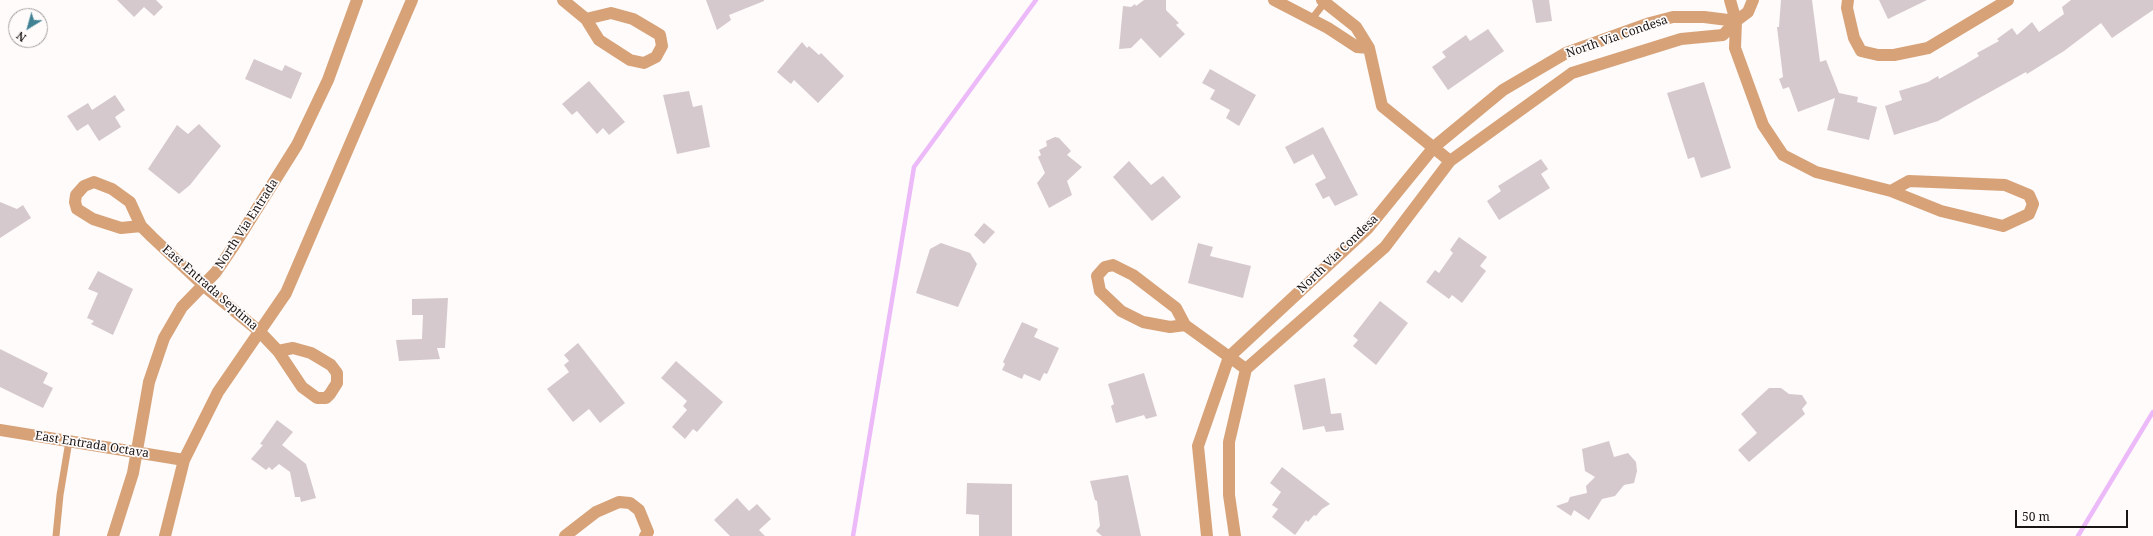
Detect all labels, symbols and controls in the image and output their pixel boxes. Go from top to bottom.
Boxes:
north arrow [8,8,48,48]
street label: North Via Condesa [1564,13,1670,61]
text: N [13,29,29,46]
street label: North Via Entrada [213,176,281,272]
street label: North Via Condesa [1295,212,1381,296]
street label: East Entrada Septima [159,242,261,334]
street label: East Entrada Octava [34,429,150,461]
scale bar [2017,502,2130,528]
text: 50 m [2022,508,2050,525]

